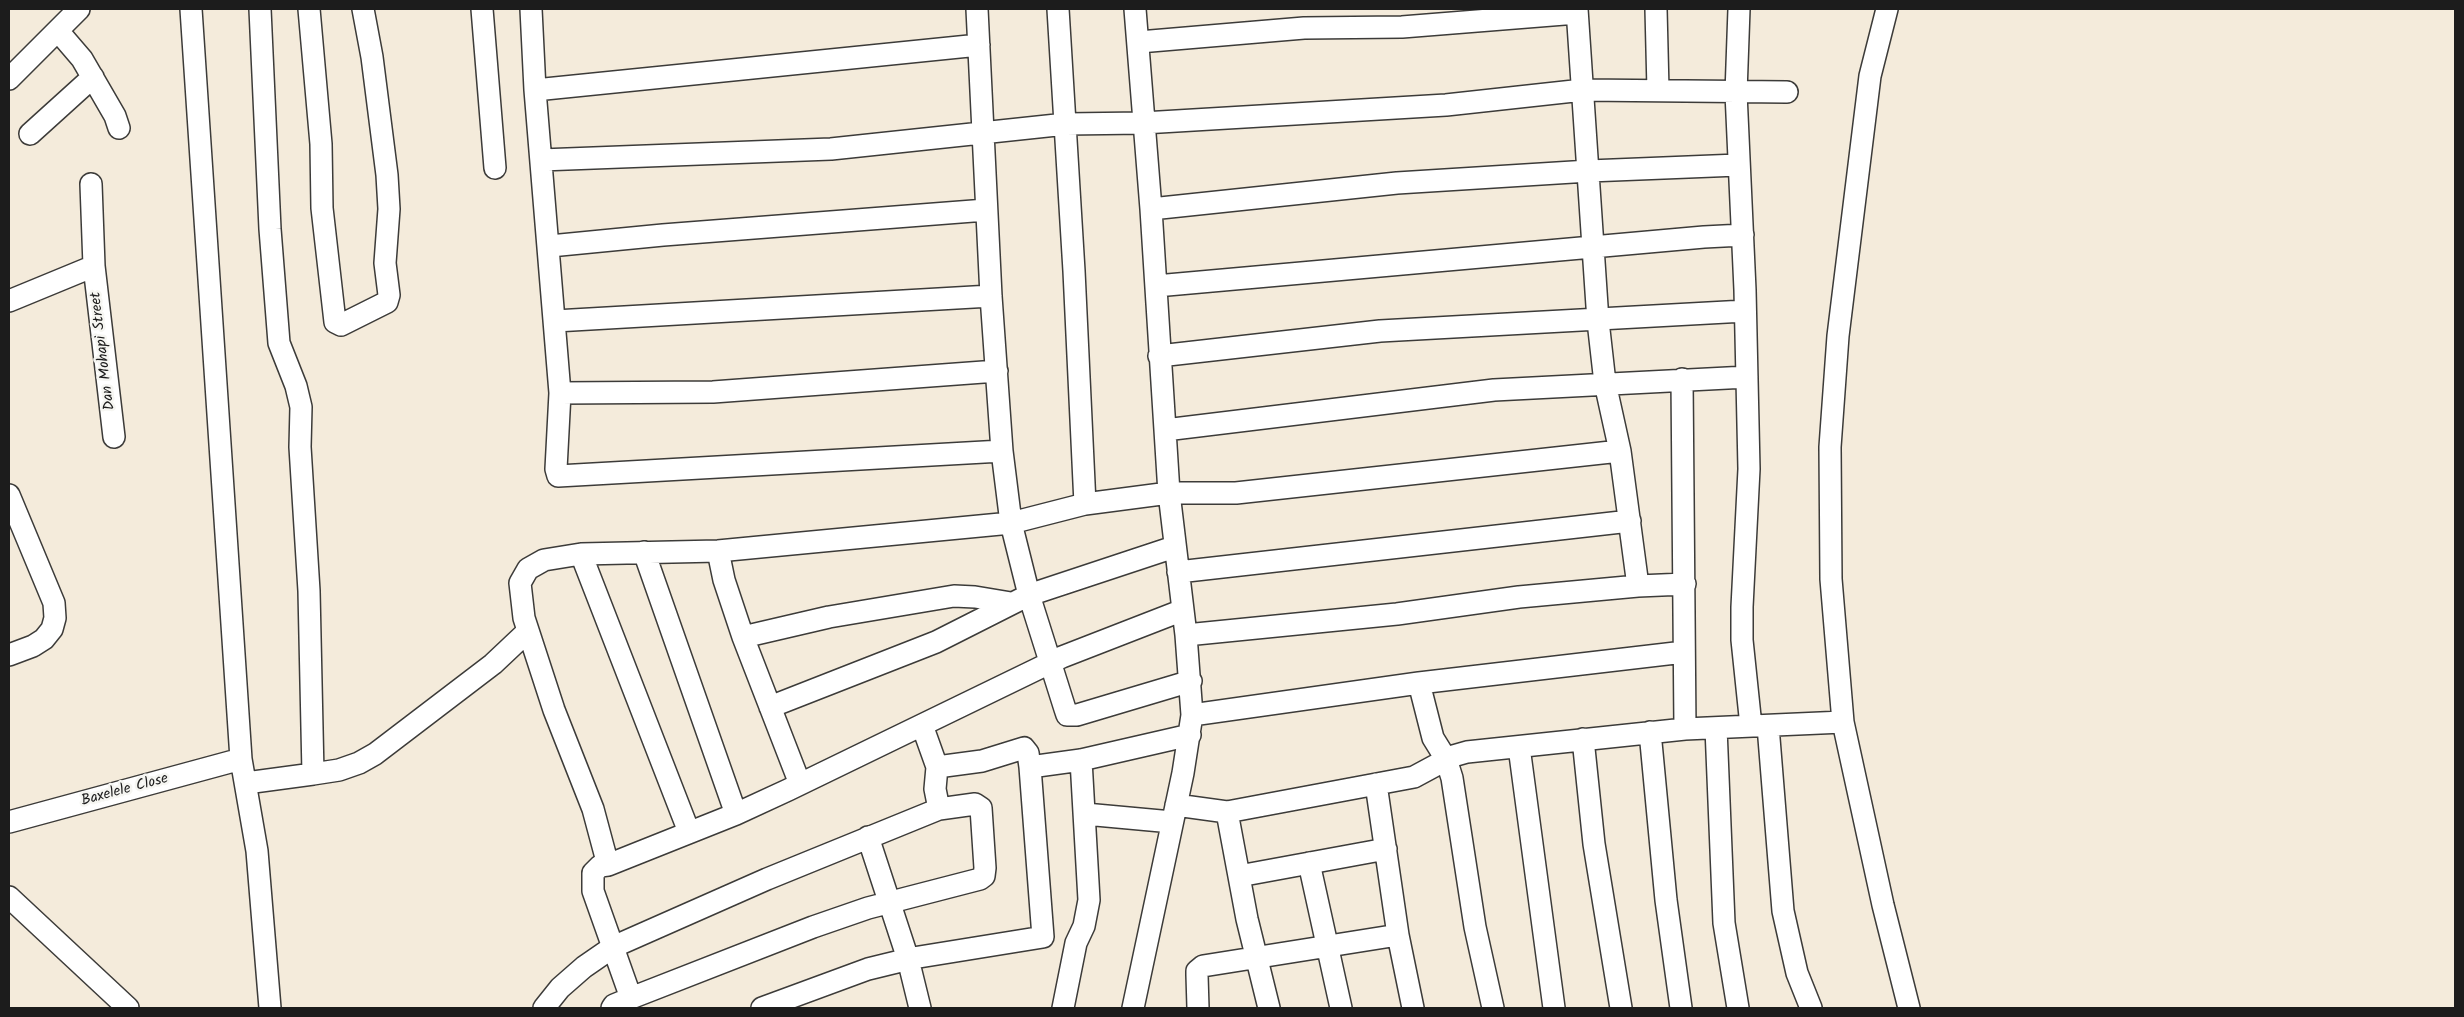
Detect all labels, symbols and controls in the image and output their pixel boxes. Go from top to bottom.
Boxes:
street label: Dan Mohapi Street [88,291,120,411]
street label: Baxelele Close [80,771,170,811]

